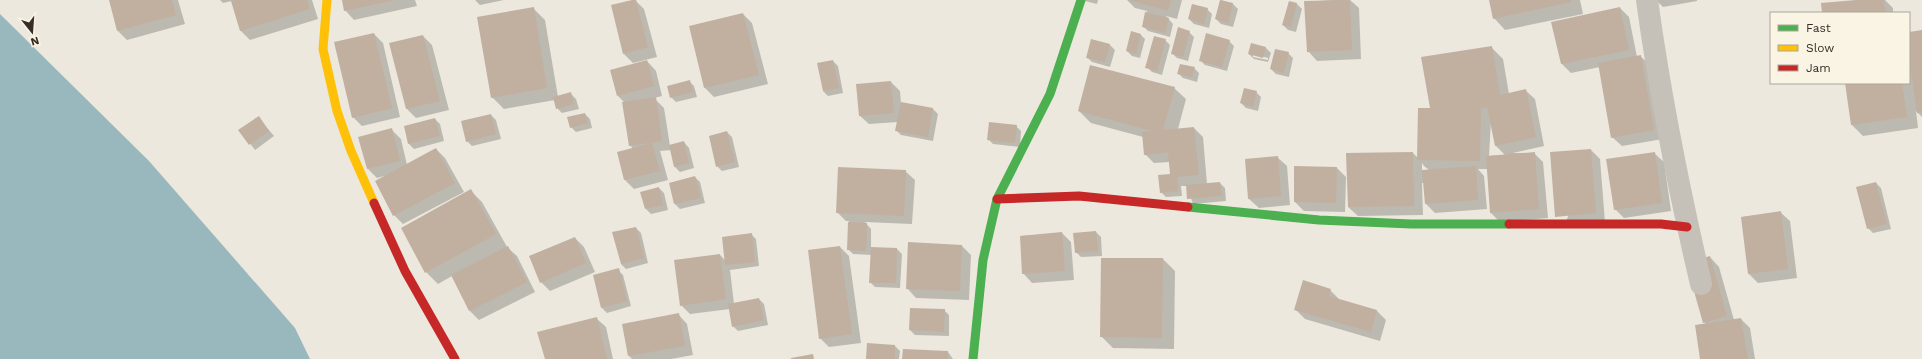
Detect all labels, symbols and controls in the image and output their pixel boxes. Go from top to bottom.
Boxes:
north arrow [12,12,52,52]
legend [1770,12,1910,84]
text: Fast [1806,21,1831,35]
text: N [29,34,41,48]
text: Slow [1806,41,1834,55]
text: Jam [1806,61,1831,75]

